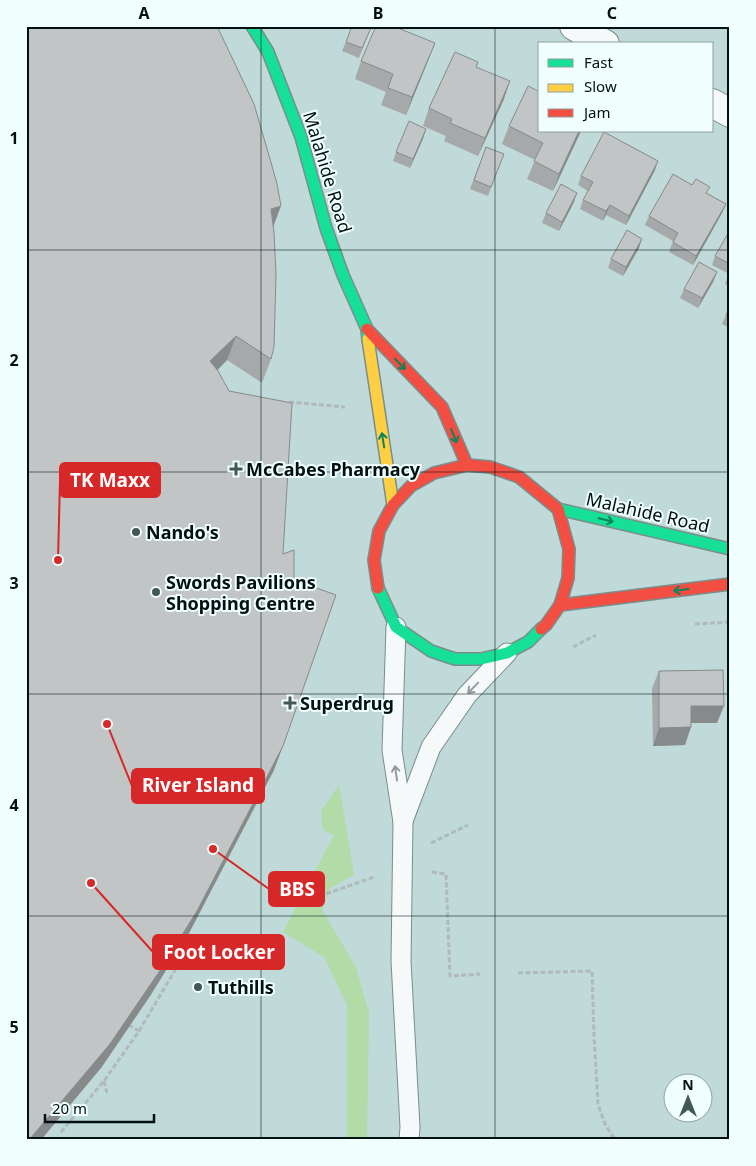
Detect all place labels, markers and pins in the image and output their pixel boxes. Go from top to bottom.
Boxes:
place label: McCabes Pharmacy [246,457,421,481]
callout: TK Maxx [60,463,160,497]
marker: McCabes Pharmacy [230,463,242,475]
place label: Nando's [146,520,219,544]
marker: Nando's [130,526,142,538]
place label: Swords Pavilions Shopping Centre [166,570,316,615]
marker: Swords Pavilions Shopping Centre [150,586,162,598]
place label: Superdrug [300,691,394,715]
marker: Superdrug [284,697,296,709]
callout: River Island [132,769,264,803]
callout: BBS [269,872,324,906]
callout: Foot Locker [153,935,284,969]
place label: Tuthills [208,975,274,999]
marker: Tuthills [192,981,204,993]

